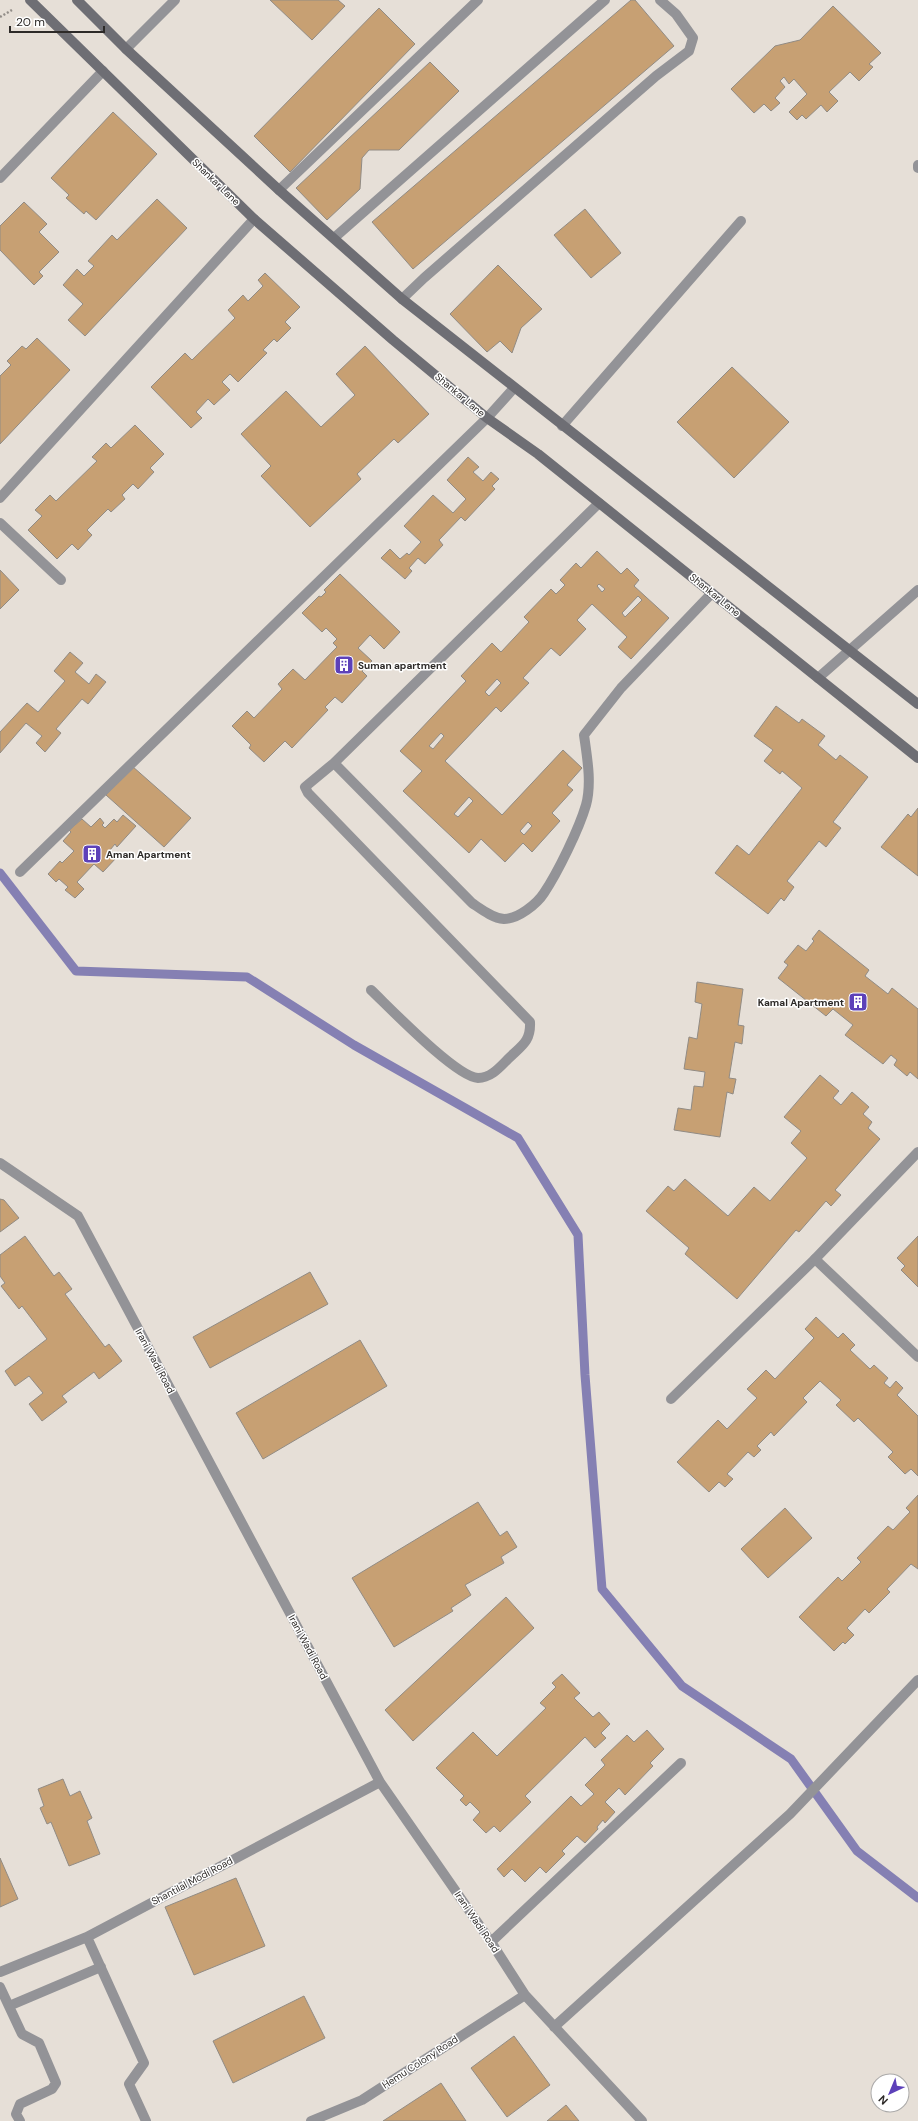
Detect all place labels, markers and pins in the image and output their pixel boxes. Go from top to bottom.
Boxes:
building icon: Suman apartment [333,654,355,676]
place label: Suman apartment [358,659,447,672]
building icon: Aman Apartment [81,843,103,865]
place label: Aman Apartment [106,848,191,861]
building icon: Kamal Apartment [847,991,869,1013]
place label: Kamal Apartment [758,996,844,1009]

